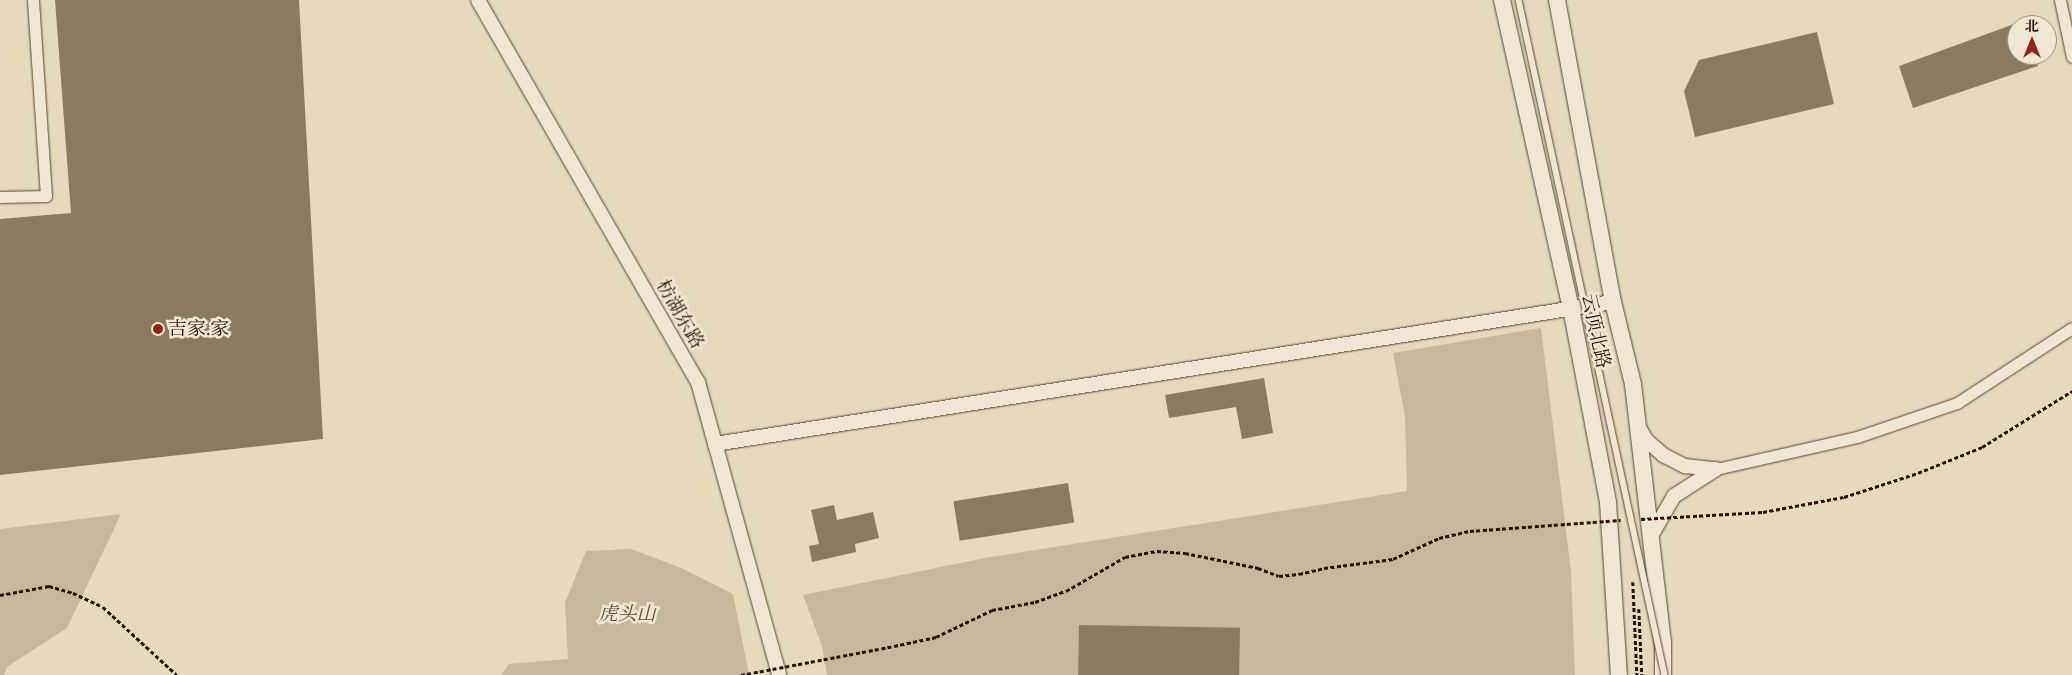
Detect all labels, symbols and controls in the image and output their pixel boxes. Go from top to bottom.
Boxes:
north arrow [2007,15,2057,65]
text: 北 [2025,17,2039,35]
street label: 枋湖东路 [651,275,709,353]
street label: 云顶北路 [1577,291,1615,371]
place label: 吉家.家 [168,318,229,340]
marker: 吉家.家 [152,323,164,335]
park label: 虎头山 [599,603,655,625]

